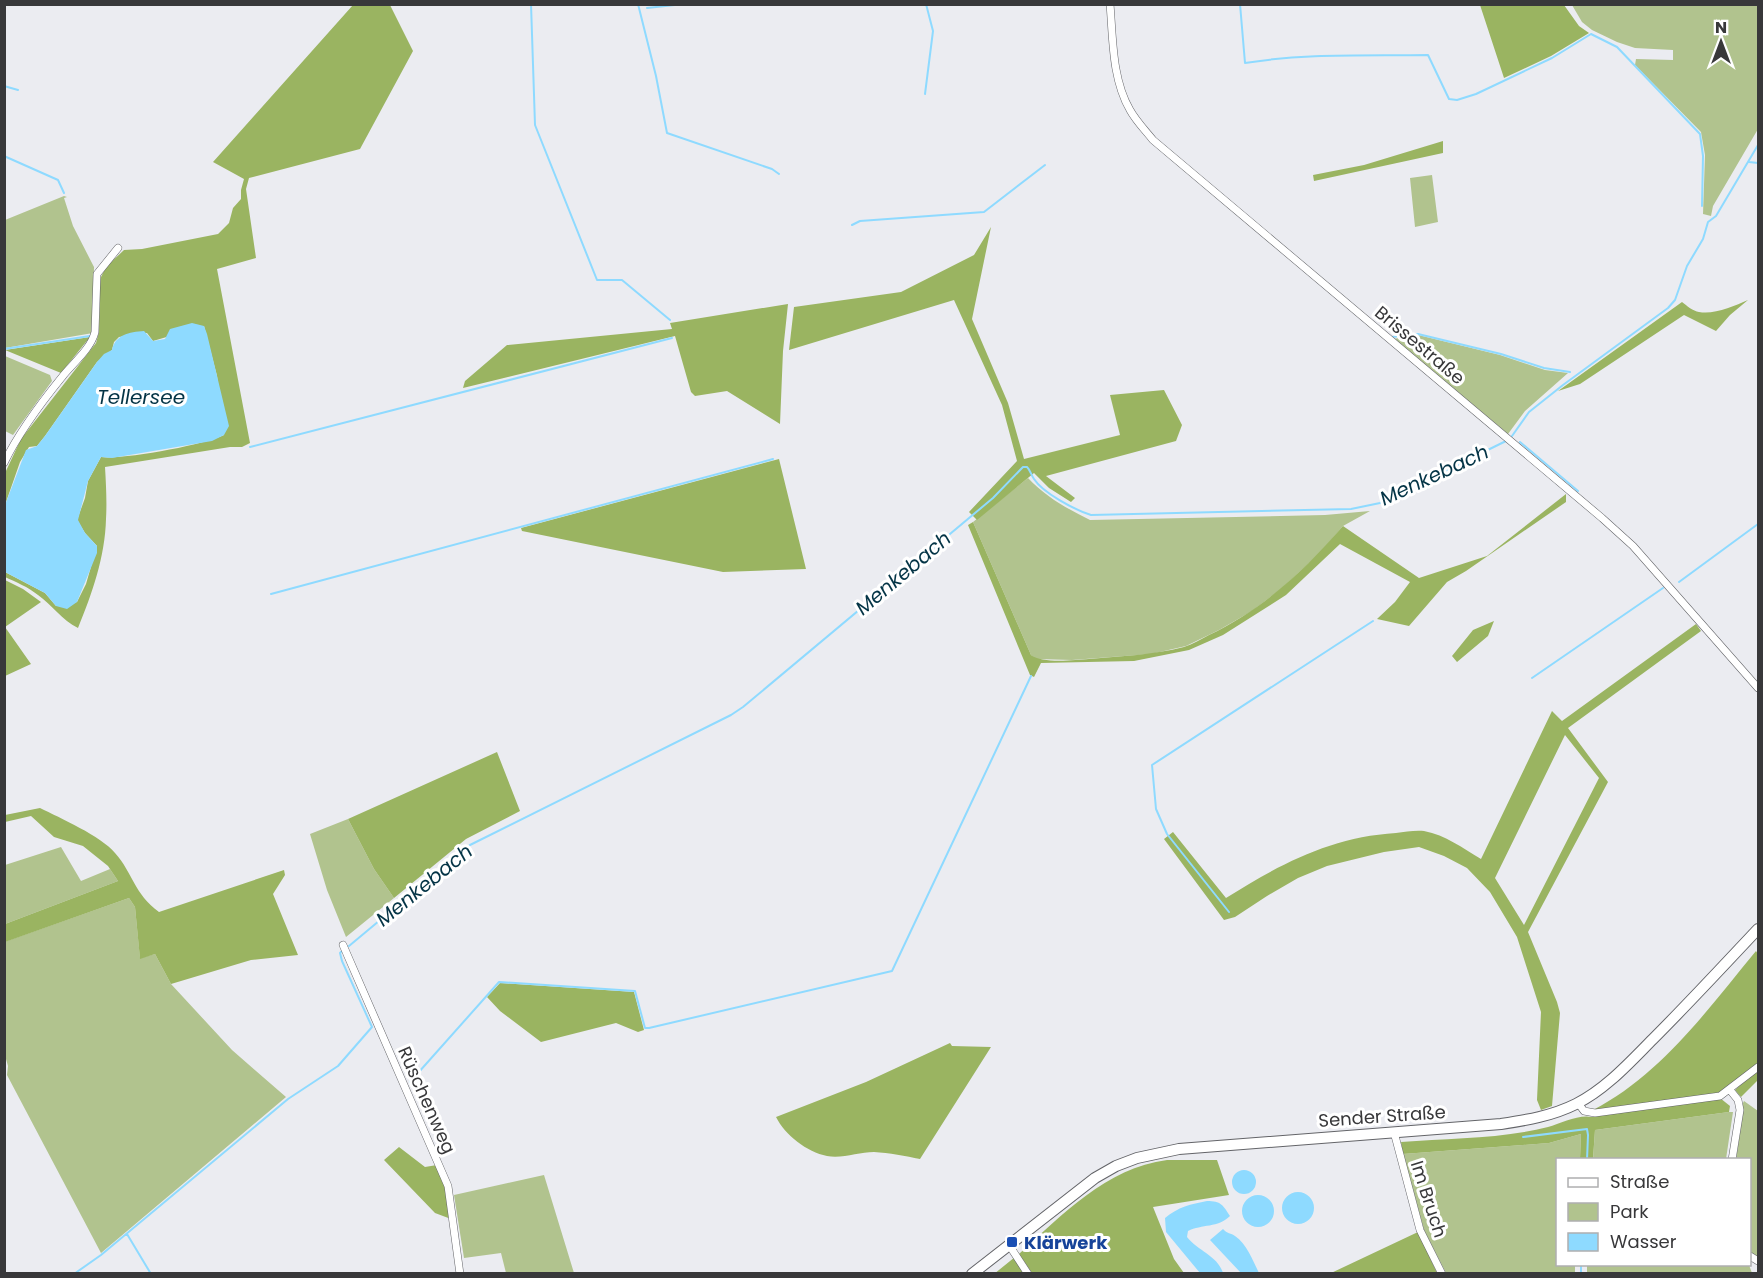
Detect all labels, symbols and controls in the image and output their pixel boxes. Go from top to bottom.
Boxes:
north arrow [1691,12,1751,72]
text: N [1715,16,1727,39]
street label: Brissestraße [1370,300,1470,390]
water label: Tellersee [97,383,185,411]
water label: Menkebach [1375,438,1493,512]
water label: Menkebach [849,525,957,621]
water label: Menkebach [370,837,478,933]
street label: Rüschenweg [392,1042,462,1158]
street label: Sender Straße [1318,1099,1446,1133]
street label: Im Bruch [1405,1157,1453,1241]
legend [1556,1158,1751,1266]
text: Straße [1610,1169,1669,1194]
text: Park [1610,1199,1649,1224]
text: Wasser [1610,1229,1677,1254]
place label: Klärwerk [1024,1230,1108,1255]
marker: Klärwerk [1005,1235,1019,1249]

